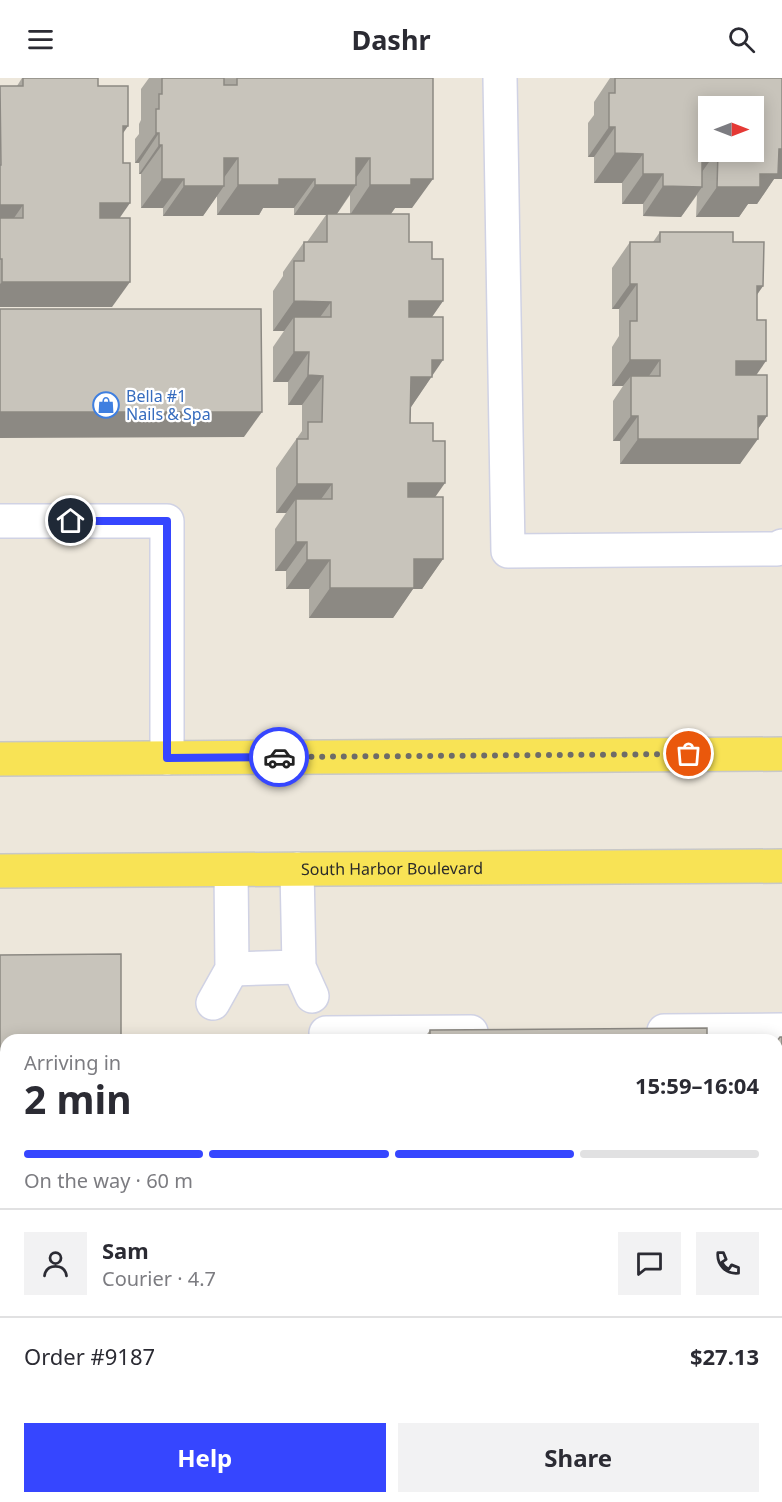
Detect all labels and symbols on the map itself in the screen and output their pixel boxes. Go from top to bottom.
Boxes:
north arrow [698,96,764,162]
place label: Bella #1 Nails & Spa [126,385,211,425]
shop icon: Bella #1 Nails & Spa [91,390,121,420]
pin [45,495,96,546]
courier [249,727,309,787]
pin [663,728,714,779]
street label: South Harbor Boulevard [301,857,483,880]

